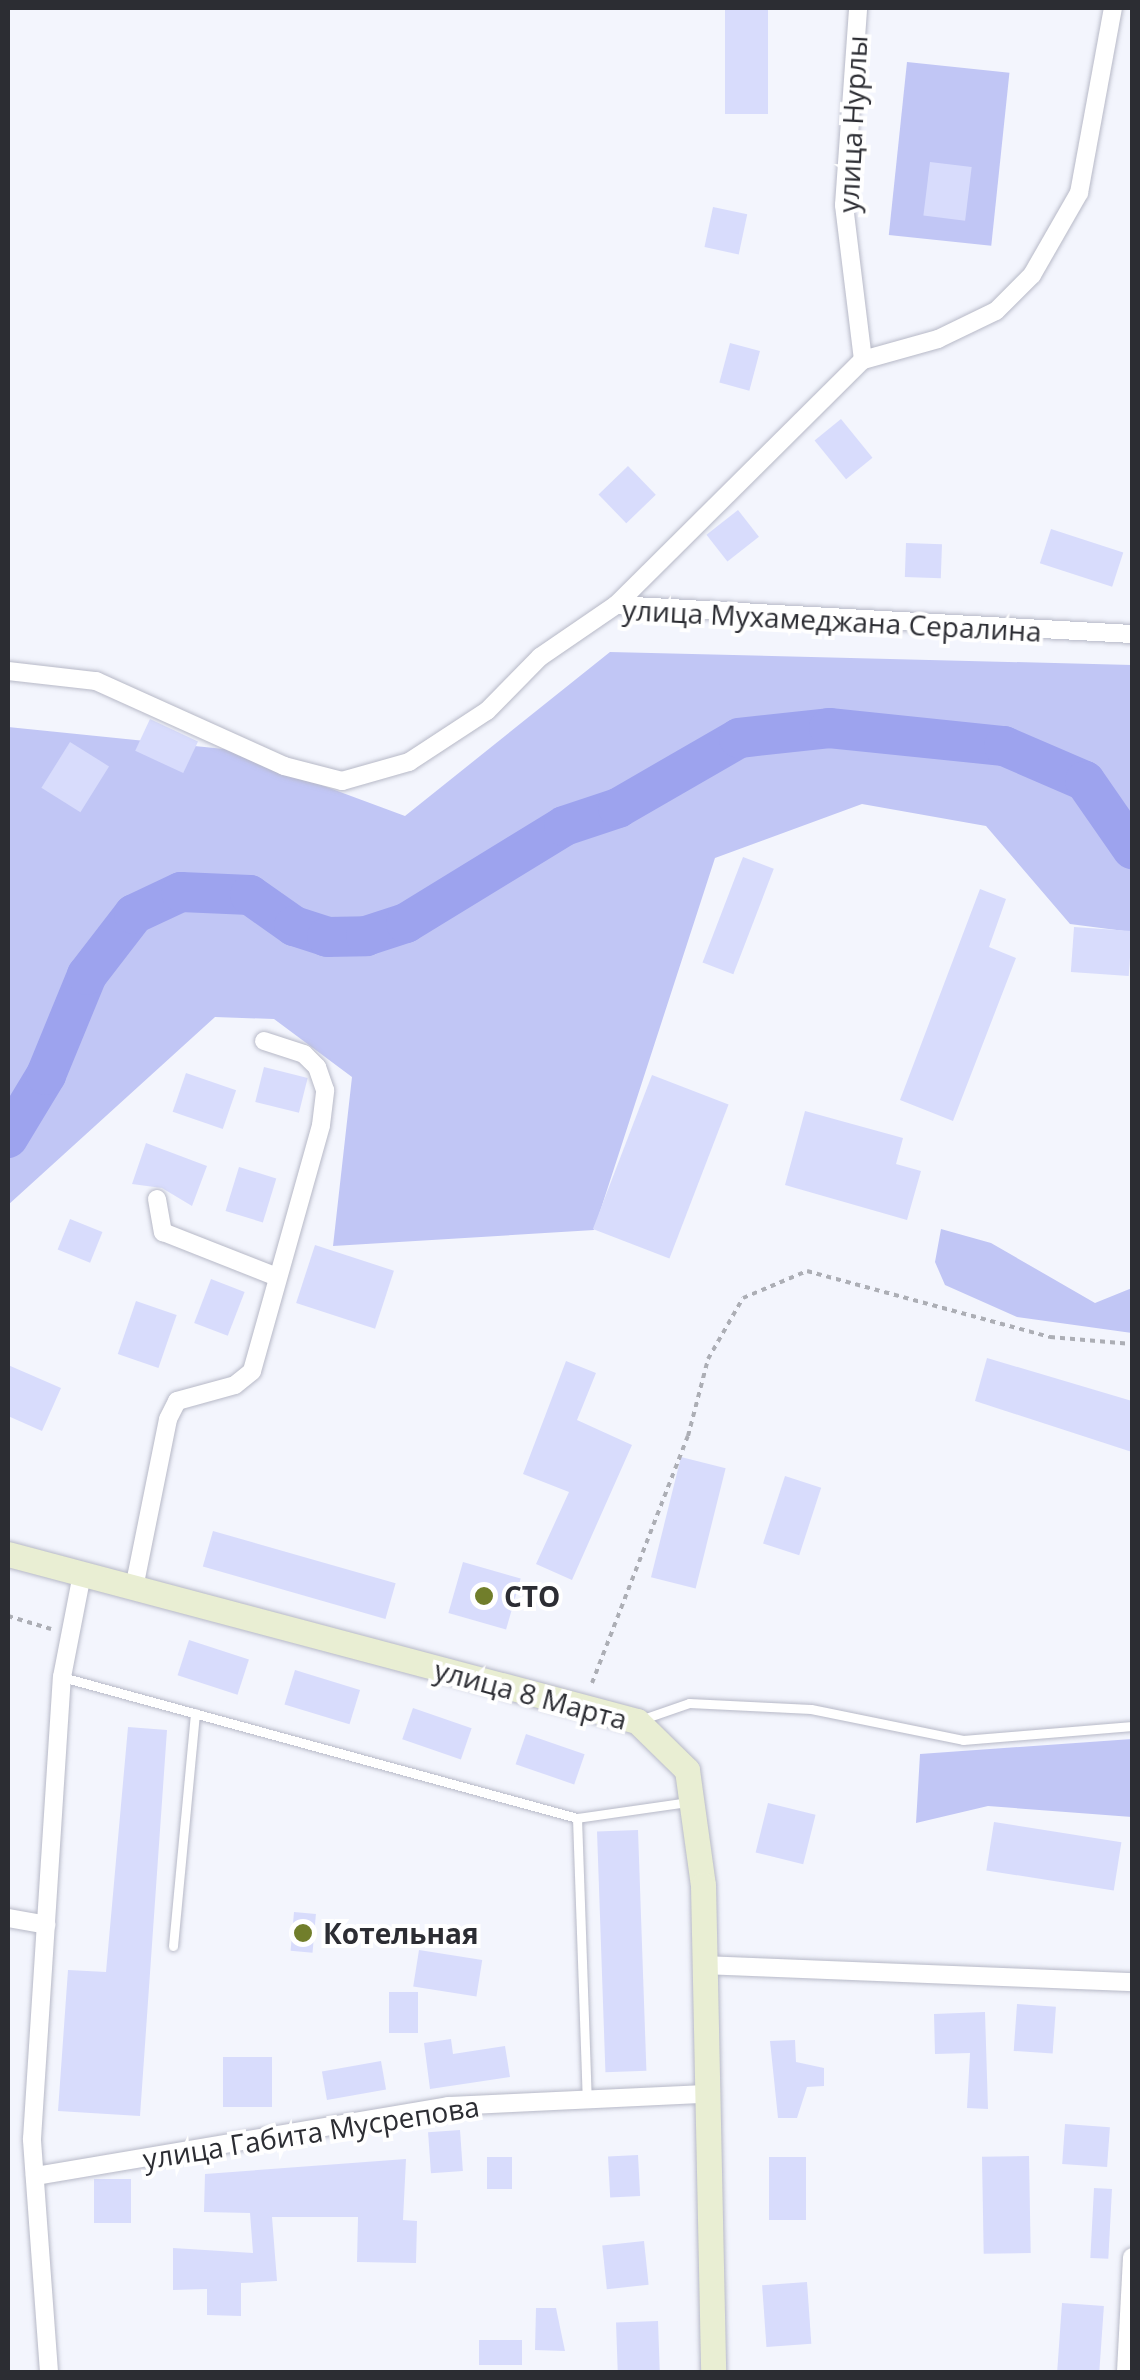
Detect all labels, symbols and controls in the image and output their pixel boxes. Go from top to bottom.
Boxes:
street label: улица Нурлы [831,34,873,214]
street label: улица Мухамеджана Сералина [621,592,1043,648]
place label: СТО [504,1579,560,1613]
marker: СТО [473,1585,495,1607]
street label: улица 8 Марта [431,1652,631,1736]
place label: Котельная [323,1916,478,1950]
marker: Котельная [292,1922,314,1944]
street label: улица Габита Мусрепова [140,2089,482,2175]

